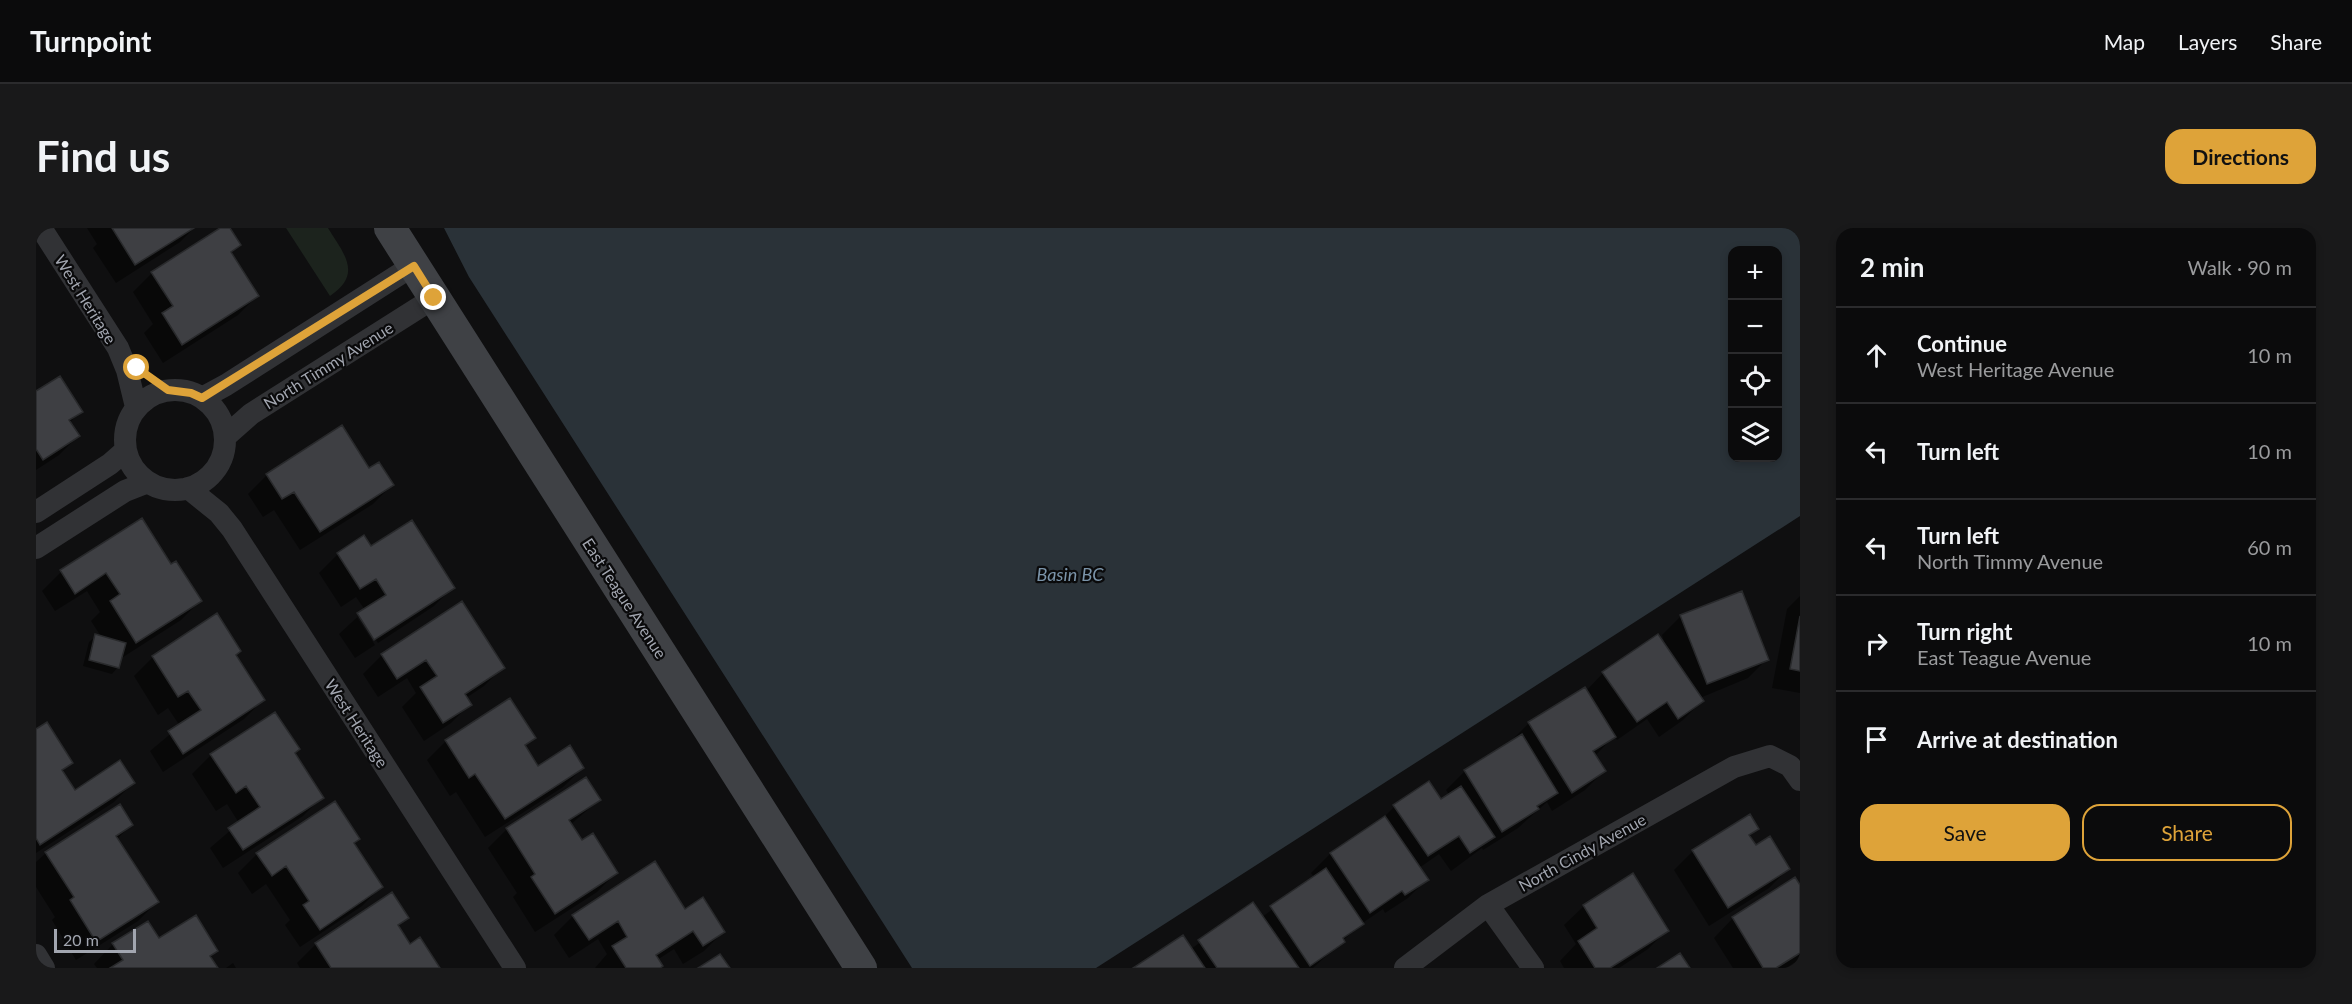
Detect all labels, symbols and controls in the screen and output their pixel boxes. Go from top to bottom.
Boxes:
text: Turnpoint [30,24,151,58]
text: Map [2104,29,2145,54]
text: Layers [2178,29,2237,54]
text: Share [2270,29,2322,54]
button: Directions [2165,129,2316,184]
text: Find us [36,131,170,181]
map controls [1728,246,1782,462]
button: + [1728,246,1782,300]
street label: West Heritage [51,251,121,347]
text: 2 min [1860,251,1924,283]
text: Walk · 90 m [2187,255,2292,279]
route end [420,284,446,310]
button: − [1728,300,1782,354]
street label: North Timmy Avenue [260,317,396,413]
text: Continue [1917,330,2007,357]
icon: ahead [1860,339,1893,372]
text: 10 m [2247,343,2292,367]
route start [123,354,149,380]
button: locate [1728,354,1782,408]
text: West Heritage Avenue [1917,357,2114,381]
button: layers [1728,408,1782,462]
icon: left [1860,435,1893,468]
text: Turn left [1917,438,1999,465]
text: 10 m [2247,439,2292,463]
text: Turn left [1917,522,1999,549]
icon: left [1860,531,1893,564]
street label: East Teague Avenue [579,534,671,662]
text: 60 m [2247,535,2292,559]
text: North Timmy Avenue [1917,549,2103,573]
water label: Basin BC [1036,563,1104,585]
text: Turn right [1917,618,2012,645]
icon: right [1860,627,1893,660]
text: 10 m [2247,631,2292,655]
text: East Teague Avenue [1917,645,2091,669]
street label: West Heritage [321,675,393,771]
icon: arrive [1860,723,1893,756]
text: Arrive at destination [1917,726,2118,753]
button: Save [1860,804,2070,861]
button: Share [2082,804,2292,861]
street label: North Cindy Avenue [1515,809,1649,895]
scale bar [54,926,136,954]
text: 20 m [63,930,99,949]

